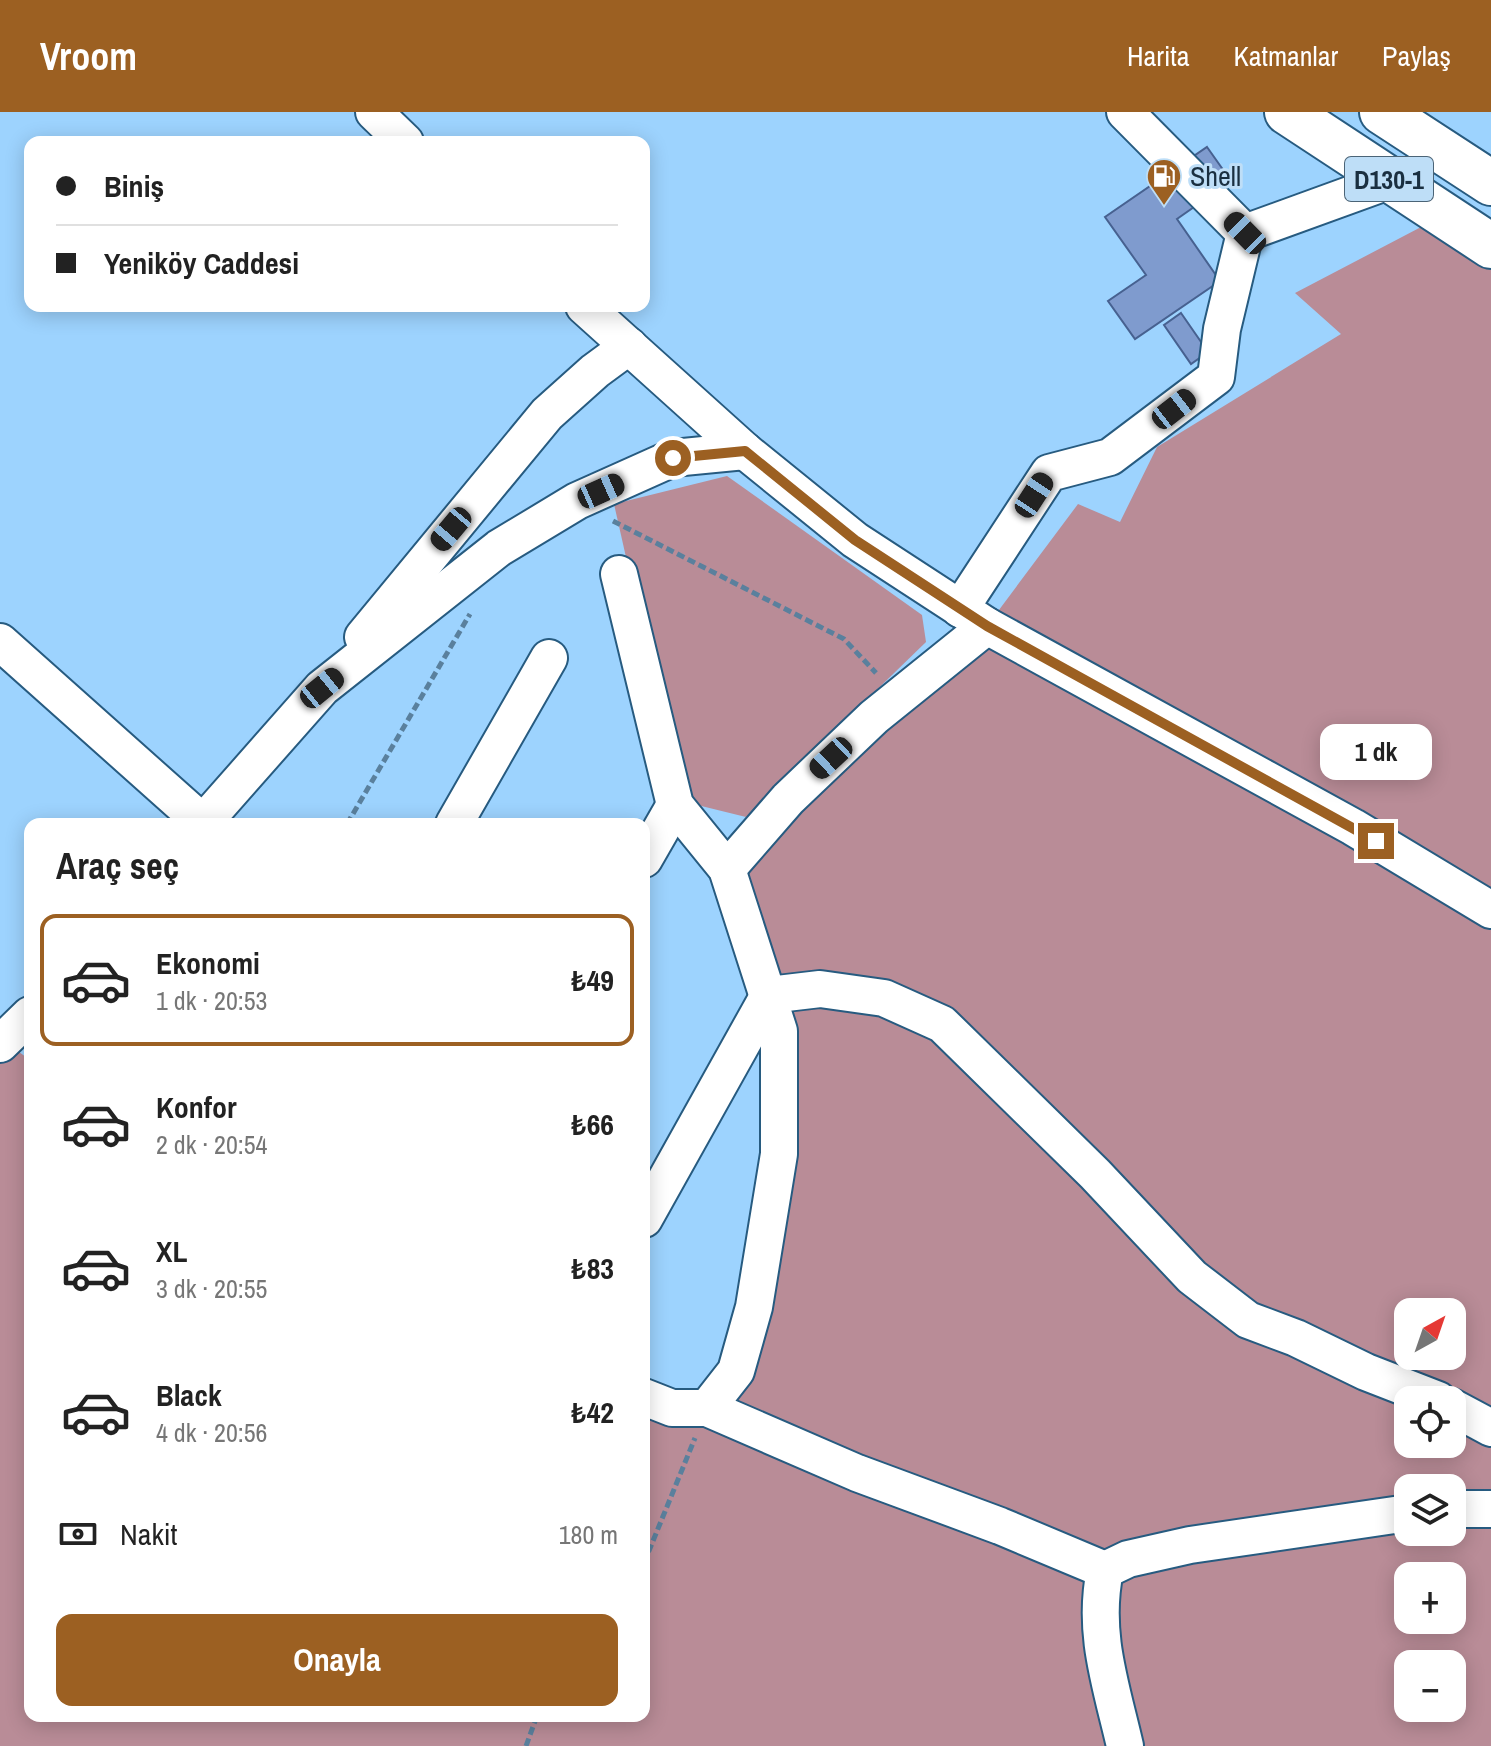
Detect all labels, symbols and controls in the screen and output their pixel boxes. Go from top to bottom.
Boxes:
text: Vroom [40,31,137,82]
text: Harita [1127,37,1189,75]
text: Katmanlar [1233,37,1338,75]
text: Paylaş [1382,37,1451,75]
fuel station icon: Shell [1145,157,1183,207]
place label: Shell [1190,157,1241,195]
road number: D130-1 [1345,157,1433,201]
text: Biniş [104,166,164,206]
car [1220,208,1270,258]
text: Yeniköy Caddesi [104,243,299,283]
car [1148,385,1200,433]
route start [655,440,691,476]
car [1011,468,1057,522]
car [574,470,628,512]
car [426,503,476,555]
car [296,664,348,712]
callout: 1 dk [1320,725,1432,781]
car [805,733,857,783]
text: 1 dk [1355,734,1397,769]
route end [1358,823,1394,859]
text: Araç seç [56,842,179,890]
text: Ekonomi [156,943,260,983]
icon: car [60,944,132,1016]
text: ₺49 [572,960,614,1000]
text: 1 dk · 20:53 [156,983,267,1018]
text: Konfor [156,1087,237,1127]
icon: car [60,1088,132,1160]
text: ₺66 [572,1104,614,1144]
text: 2 dk · 20:54 [156,1127,267,1162]
text: XL [156,1231,187,1271]
icon: car [60,1232,132,1304]
text: ₺83 [572,1248,614,1288]
text: 3 dk · 20:55 [156,1271,267,1306]
north arrow [1394,1298,1466,1370]
map controls [1394,1298,1466,1722]
text: Black [156,1375,222,1415]
icon: car [60,1376,132,1448]
button: locate [1394,1386,1466,1458]
text: ₺42 [572,1392,614,1432]
text: 4 dk · 20:56 [156,1415,267,1450]
button: layers [1394,1474,1466,1546]
icon: cash [56,1512,100,1556]
text: Nakit [120,1514,177,1554]
text: 180 m [559,1517,618,1552]
button: + [1394,1562,1466,1634]
button: Onayla [56,1614,618,1706]
button: − [1394,1650,1466,1722]

